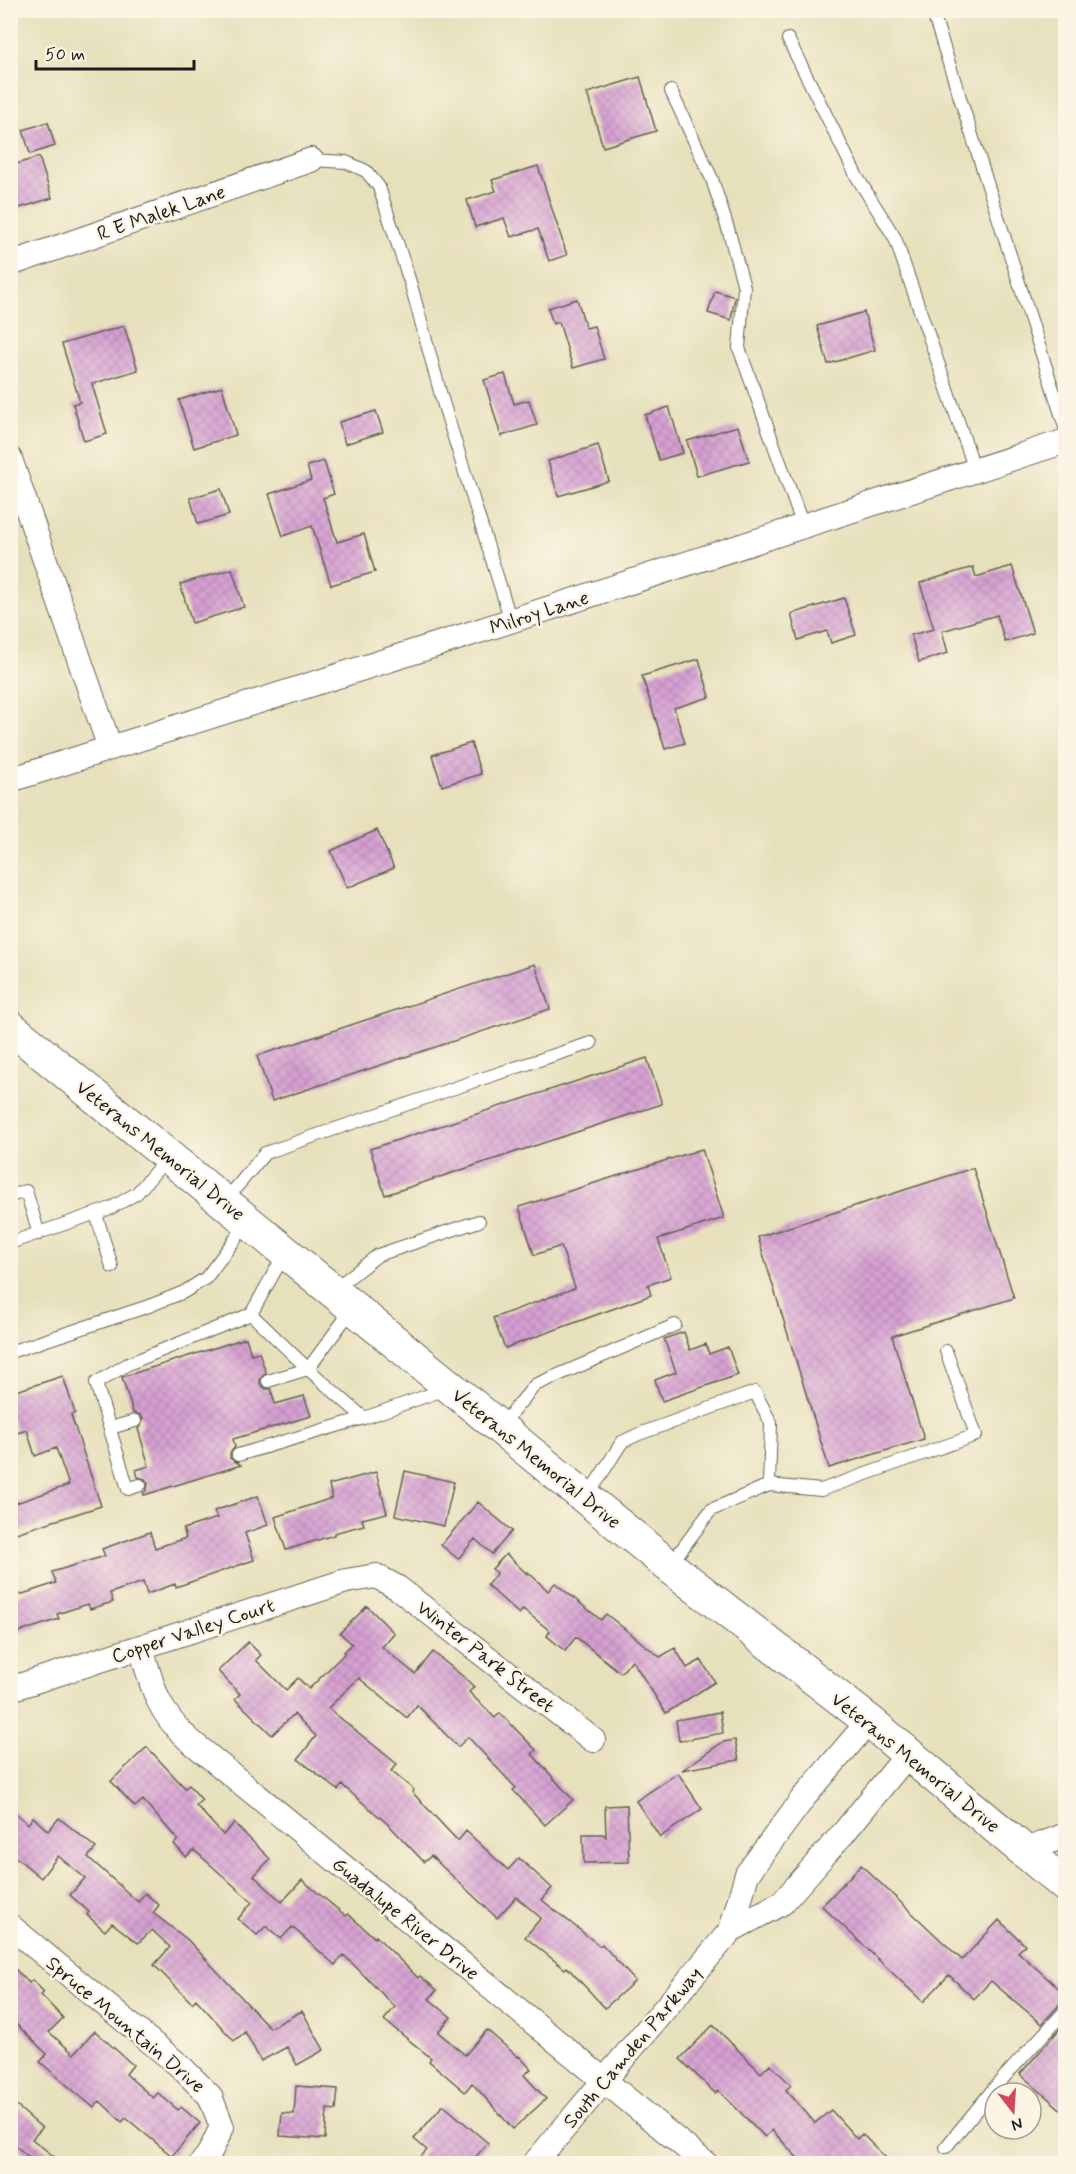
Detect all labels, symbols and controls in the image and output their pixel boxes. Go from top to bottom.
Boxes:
scale bar [36,33,194,71]
text: 50 m [45,43,85,67]
street label: R E Malek Lane [94,179,229,248]
street label: Milroy Lane [486,585,593,642]
street label: Veterans Memorial Drive [70,1074,250,1228]
street label: Veterans Memorial Drive [446,1382,626,1536]
street label: Copper Valley Court [108,1592,278,1671]
street label: Winter Park Street [411,1595,560,1720]
street label: Veterans Memorial Drive [825,1686,1005,1840]
street label: Guadalupe River Drive [326,1851,484,1987]
street label: Spruce Mountain Drive [40,1950,210,2100]
street label: South Camden Parkway [557,1961,709,2134]
north arrow [983,2081,1043,2141]
text: N [1009,2112,1025,2136]

